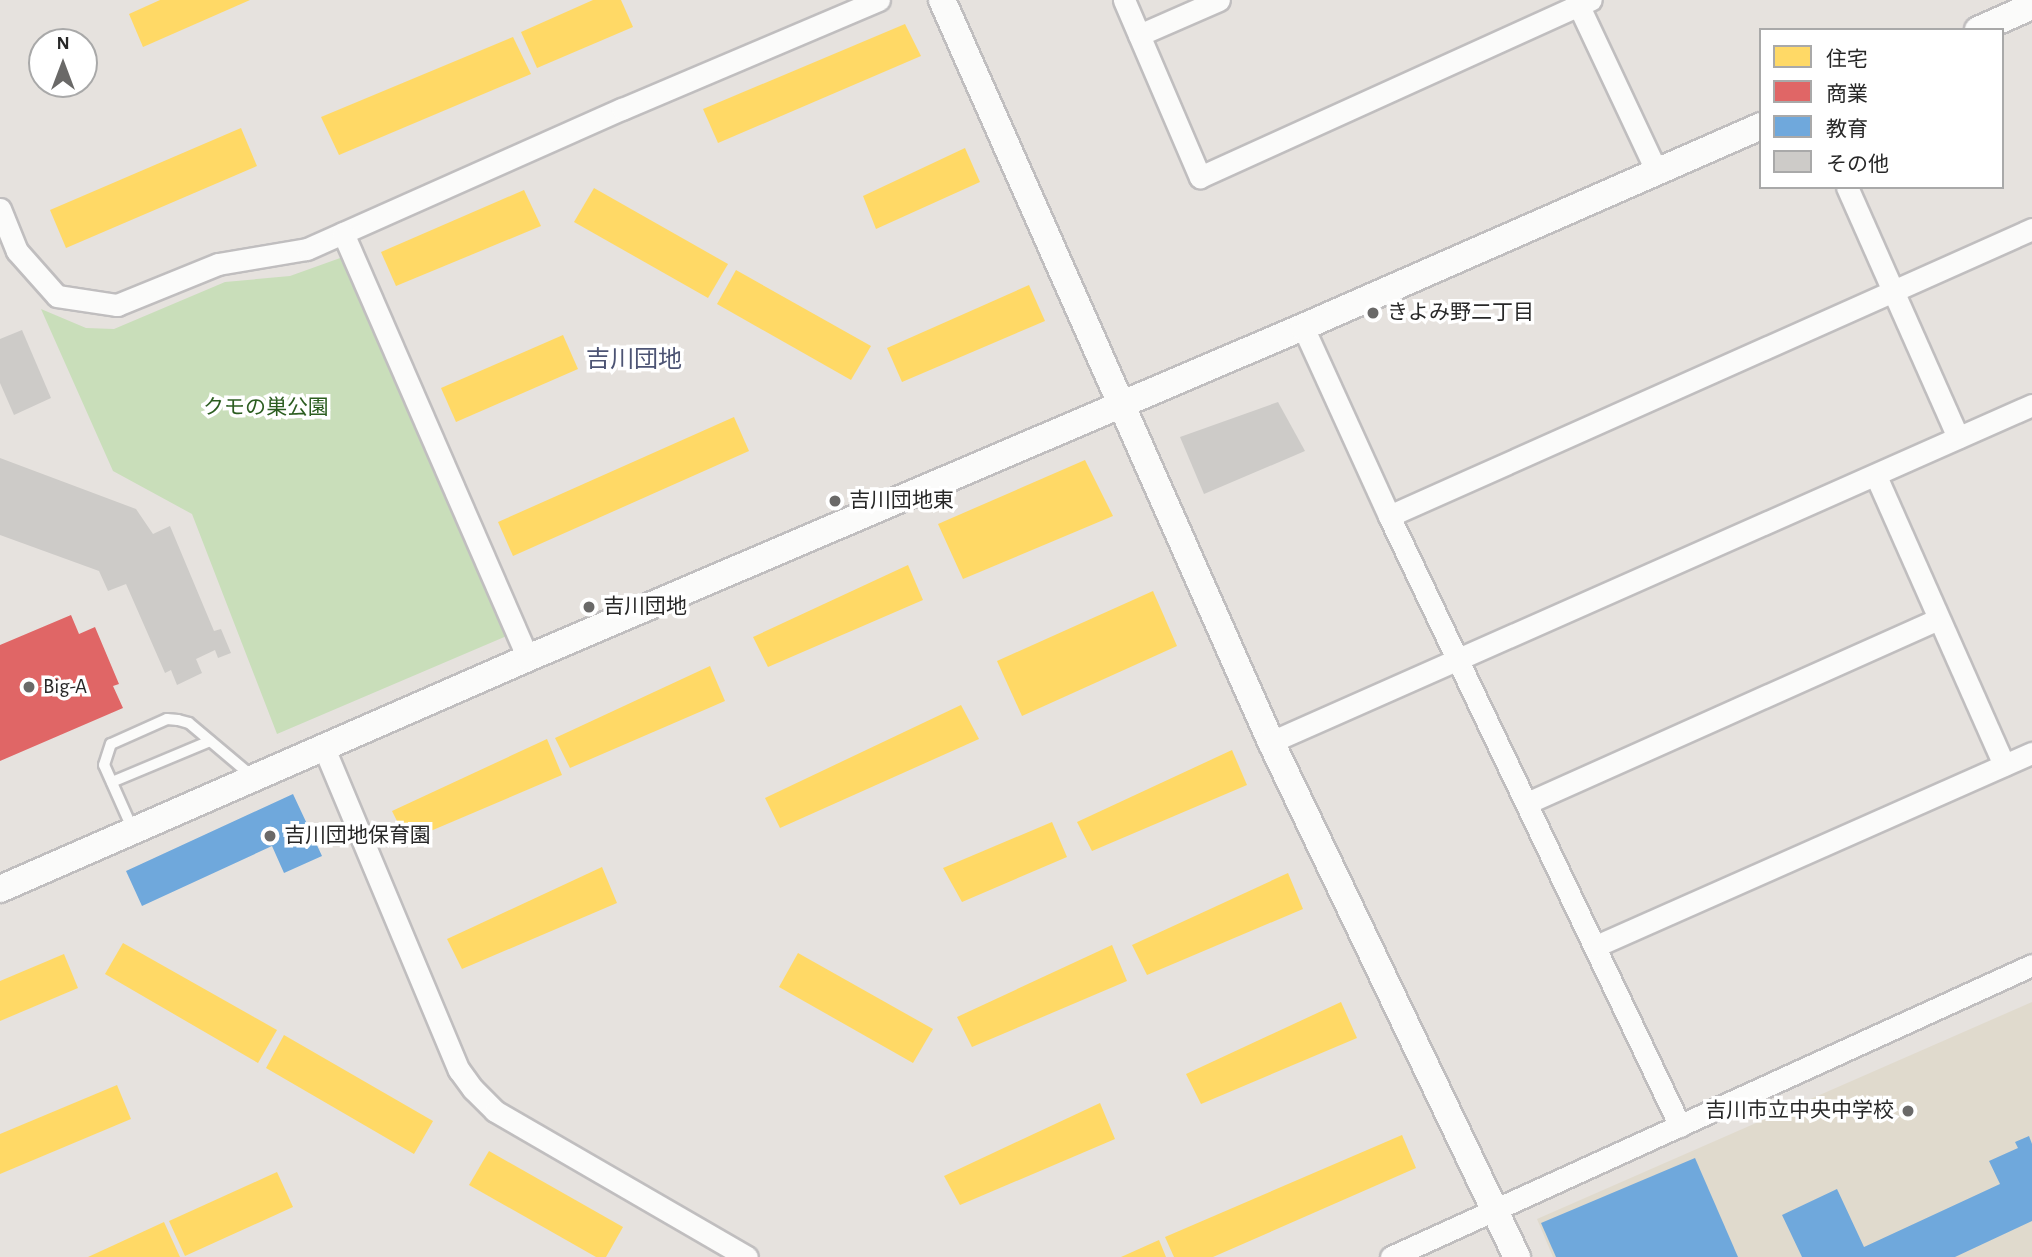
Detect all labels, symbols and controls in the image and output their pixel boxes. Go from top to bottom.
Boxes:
north arrow [28,28,98,98]
legend [1759,28,2004,189]
text: N [56,34,70,53]
text: 住宅 [1826,49,1868,70]
text: 商業 [1826,84,1868,105]
text: 教育 [1826,119,1868,140]
text: その他 [1826,154,1889,175]
place label: きよみ野二丁目 [1387,300,1534,326]
marker: きよみ野二丁目 [1365,305,1381,321]
district label: 吉川団地 [586,347,682,375]
park label: クモの巣公園 [203,395,329,421]
place label: 吉川団地東 [849,488,954,514]
marker: 吉川団地東 [827,493,843,509]
place label: 吉川団地 [603,594,687,620]
marker: 吉川団地 [581,599,597,615]
place label: Big-A [43,674,87,700]
marker: Big-A [21,679,37,695]
place label: 吉川団地保育園 [284,823,431,849]
marker: 吉川団地保育園 [262,828,278,844]
place label: 吉川市立中央中学校 [1705,1098,1894,1124]
marker: 吉川市立中央中学校 [1900,1103,1916,1119]

